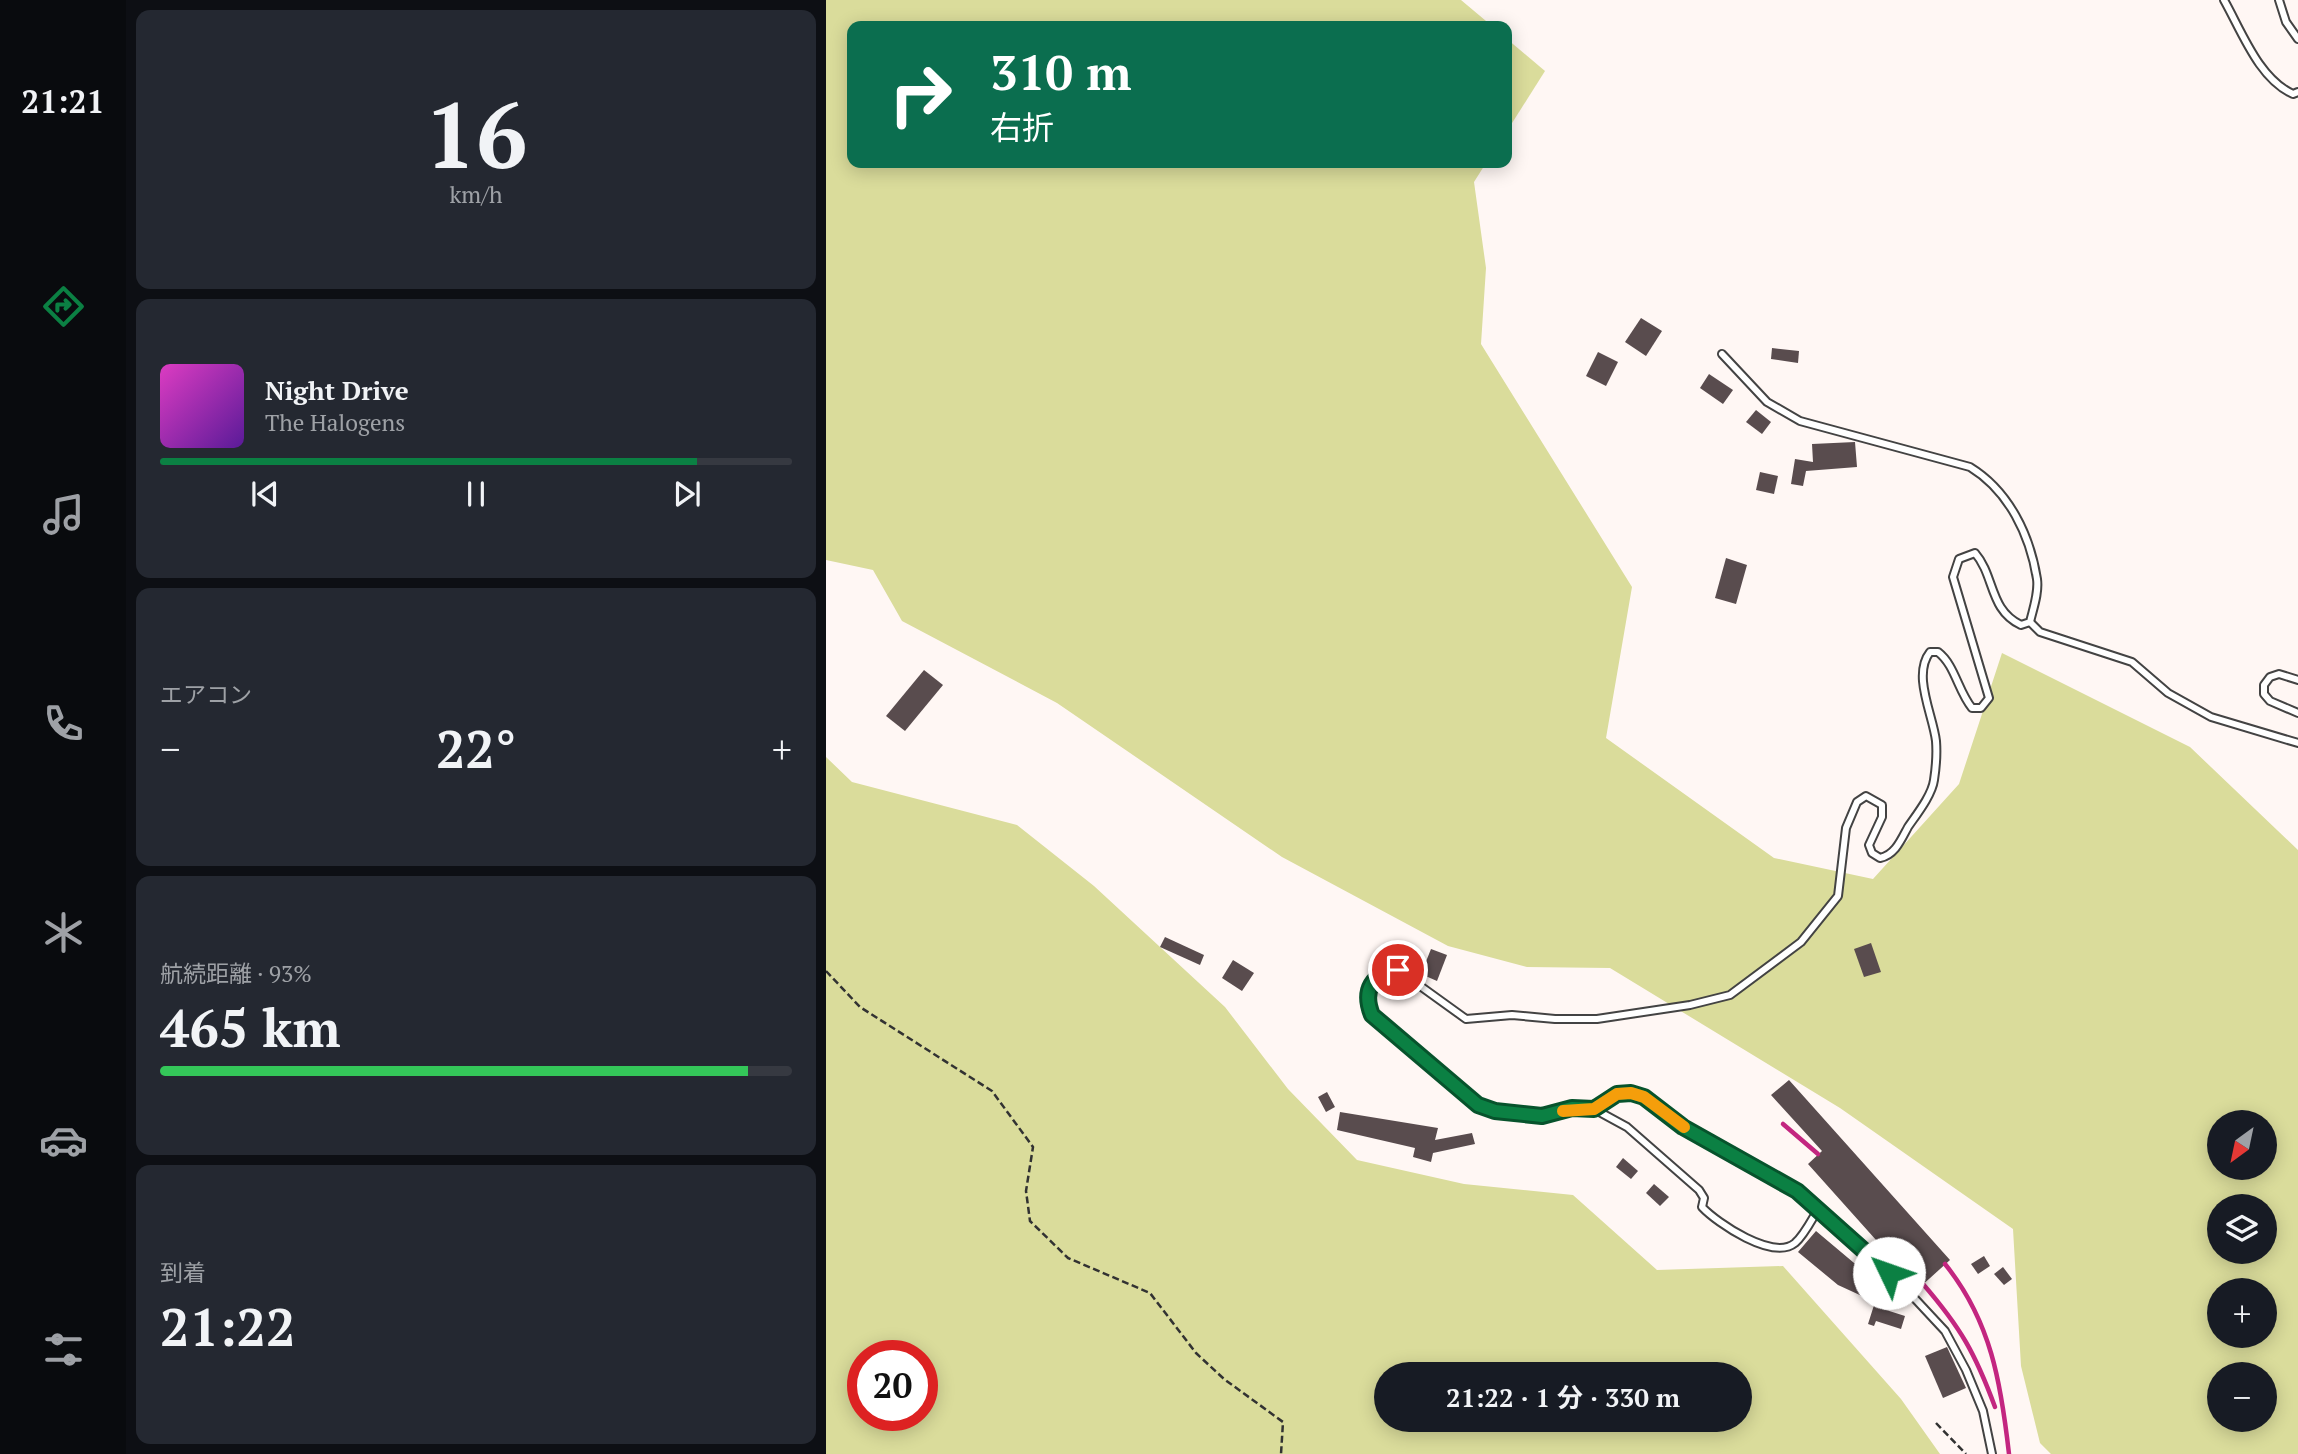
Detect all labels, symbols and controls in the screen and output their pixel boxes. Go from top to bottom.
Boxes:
text: 310 m [990,39,1132,104]
icon: right [875,49,966,140]
text: 16 [425,73,527,194]
text: 21:21 [21,80,105,122]
text: 右折 [990,106,1054,148]
text: km/h [449,179,503,210]
icon: directions [39,282,88,331]
text: Night Drive [265,373,409,407]
text: The Halogens [265,407,405,438]
icon: previous [246,475,284,513]
icon: pause [457,475,495,513]
icon: next [668,475,706,513]
icon: music [39,490,88,539]
text: エアコン [160,679,252,710]
icon: phone [39,699,88,748]
text: 22° [436,714,516,783]
text: − [160,724,180,774]
text: + [772,724,792,774]
icon: climate [39,908,88,957]
pin [1368,940,1428,1000]
icon: arrive [1379,951,1417,989]
text: 航続距離 · 93% [160,958,312,989]
text: 465 km [160,993,341,1062]
north arrow [2207,1110,2277,1180]
map controls [2207,1110,2277,1432]
icon: car [39,1116,88,1165]
button: layers [2207,1194,2277,1264]
position arrow [1852,1236,1926,1310]
text: 到着 [160,1257,206,1288]
button: + [2207,1278,2277,1348]
text: 21:22 [160,1292,295,1361]
icon: filters [39,1325,88,1374]
speed limit sign: 20 [847,1340,938,1431]
button: − [2207,1362,2277,1432]
text: 21:22 · 1 分 · 330 m [1446,1380,1680,1414]

